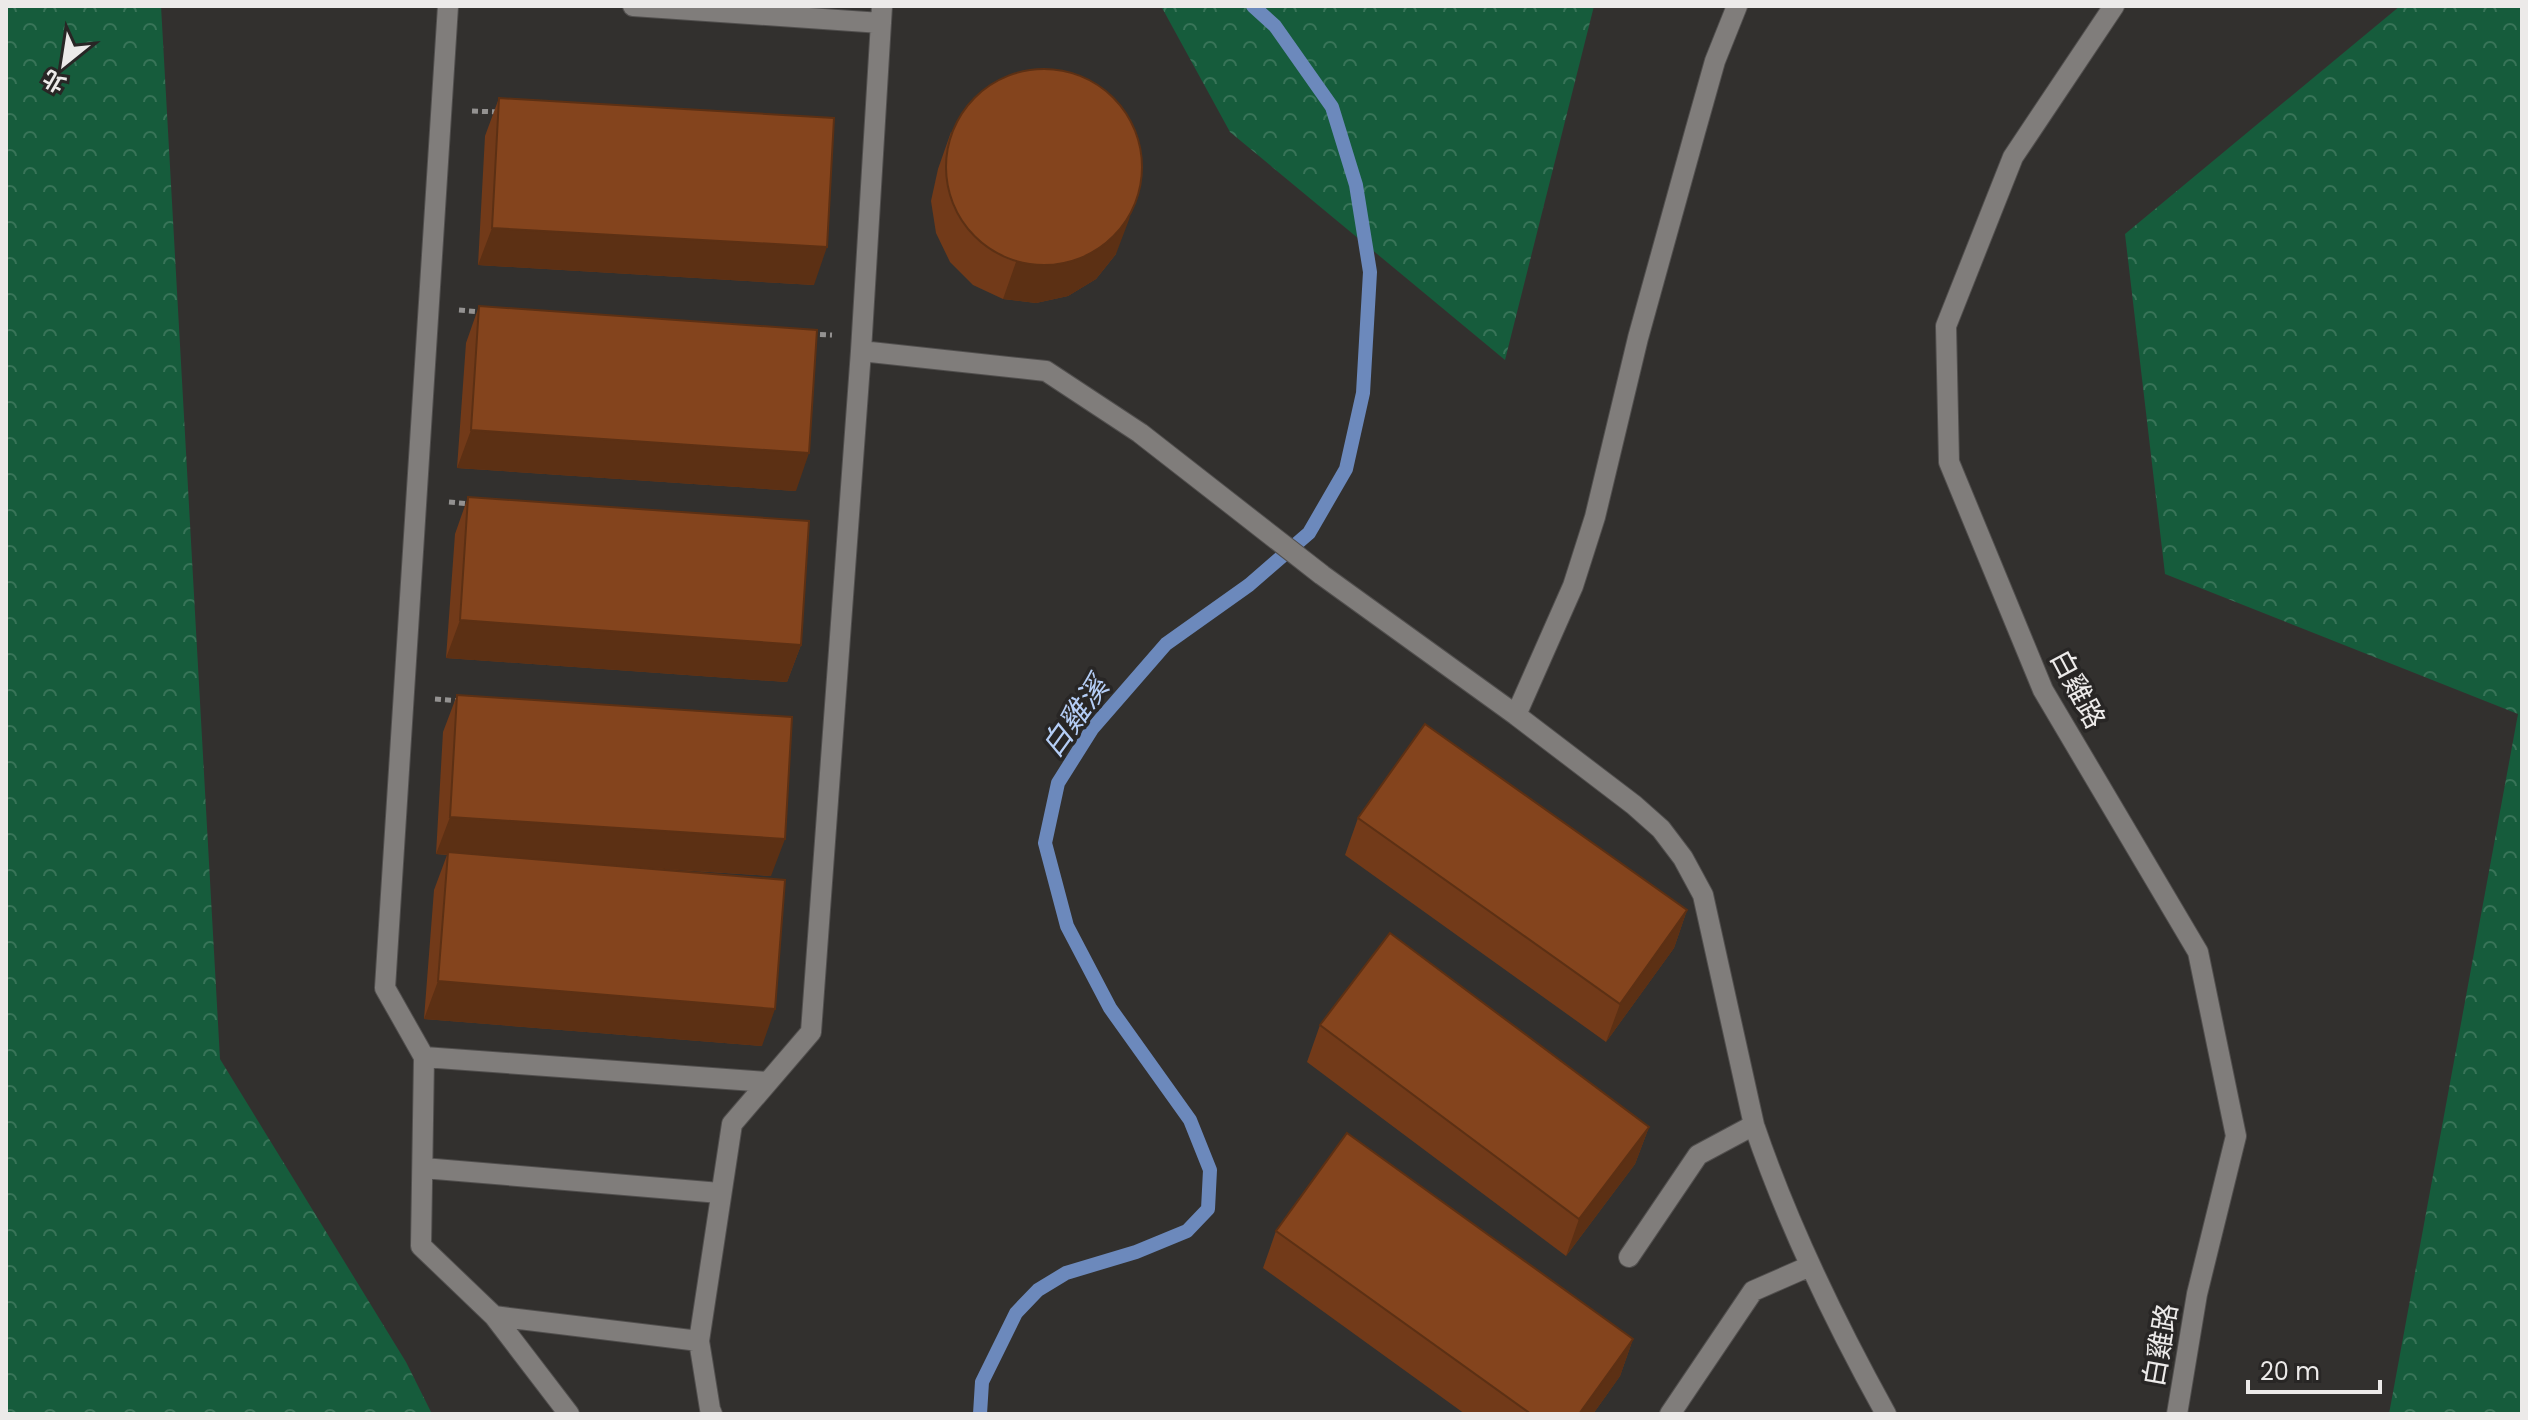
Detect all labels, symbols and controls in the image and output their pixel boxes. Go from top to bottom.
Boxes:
north arrow [24,24,104,104]
text: 北 [37,62,72,100]
street label: 白雞路 [2041,643,2114,735]
water label: 白雞溪 [1031,664,1121,766]
street label: 白雞路 [2134,1300,2187,1390]
scale bar [2248,1344,2380,1394]
text: 20 m [2260,1355,2320,1388]

